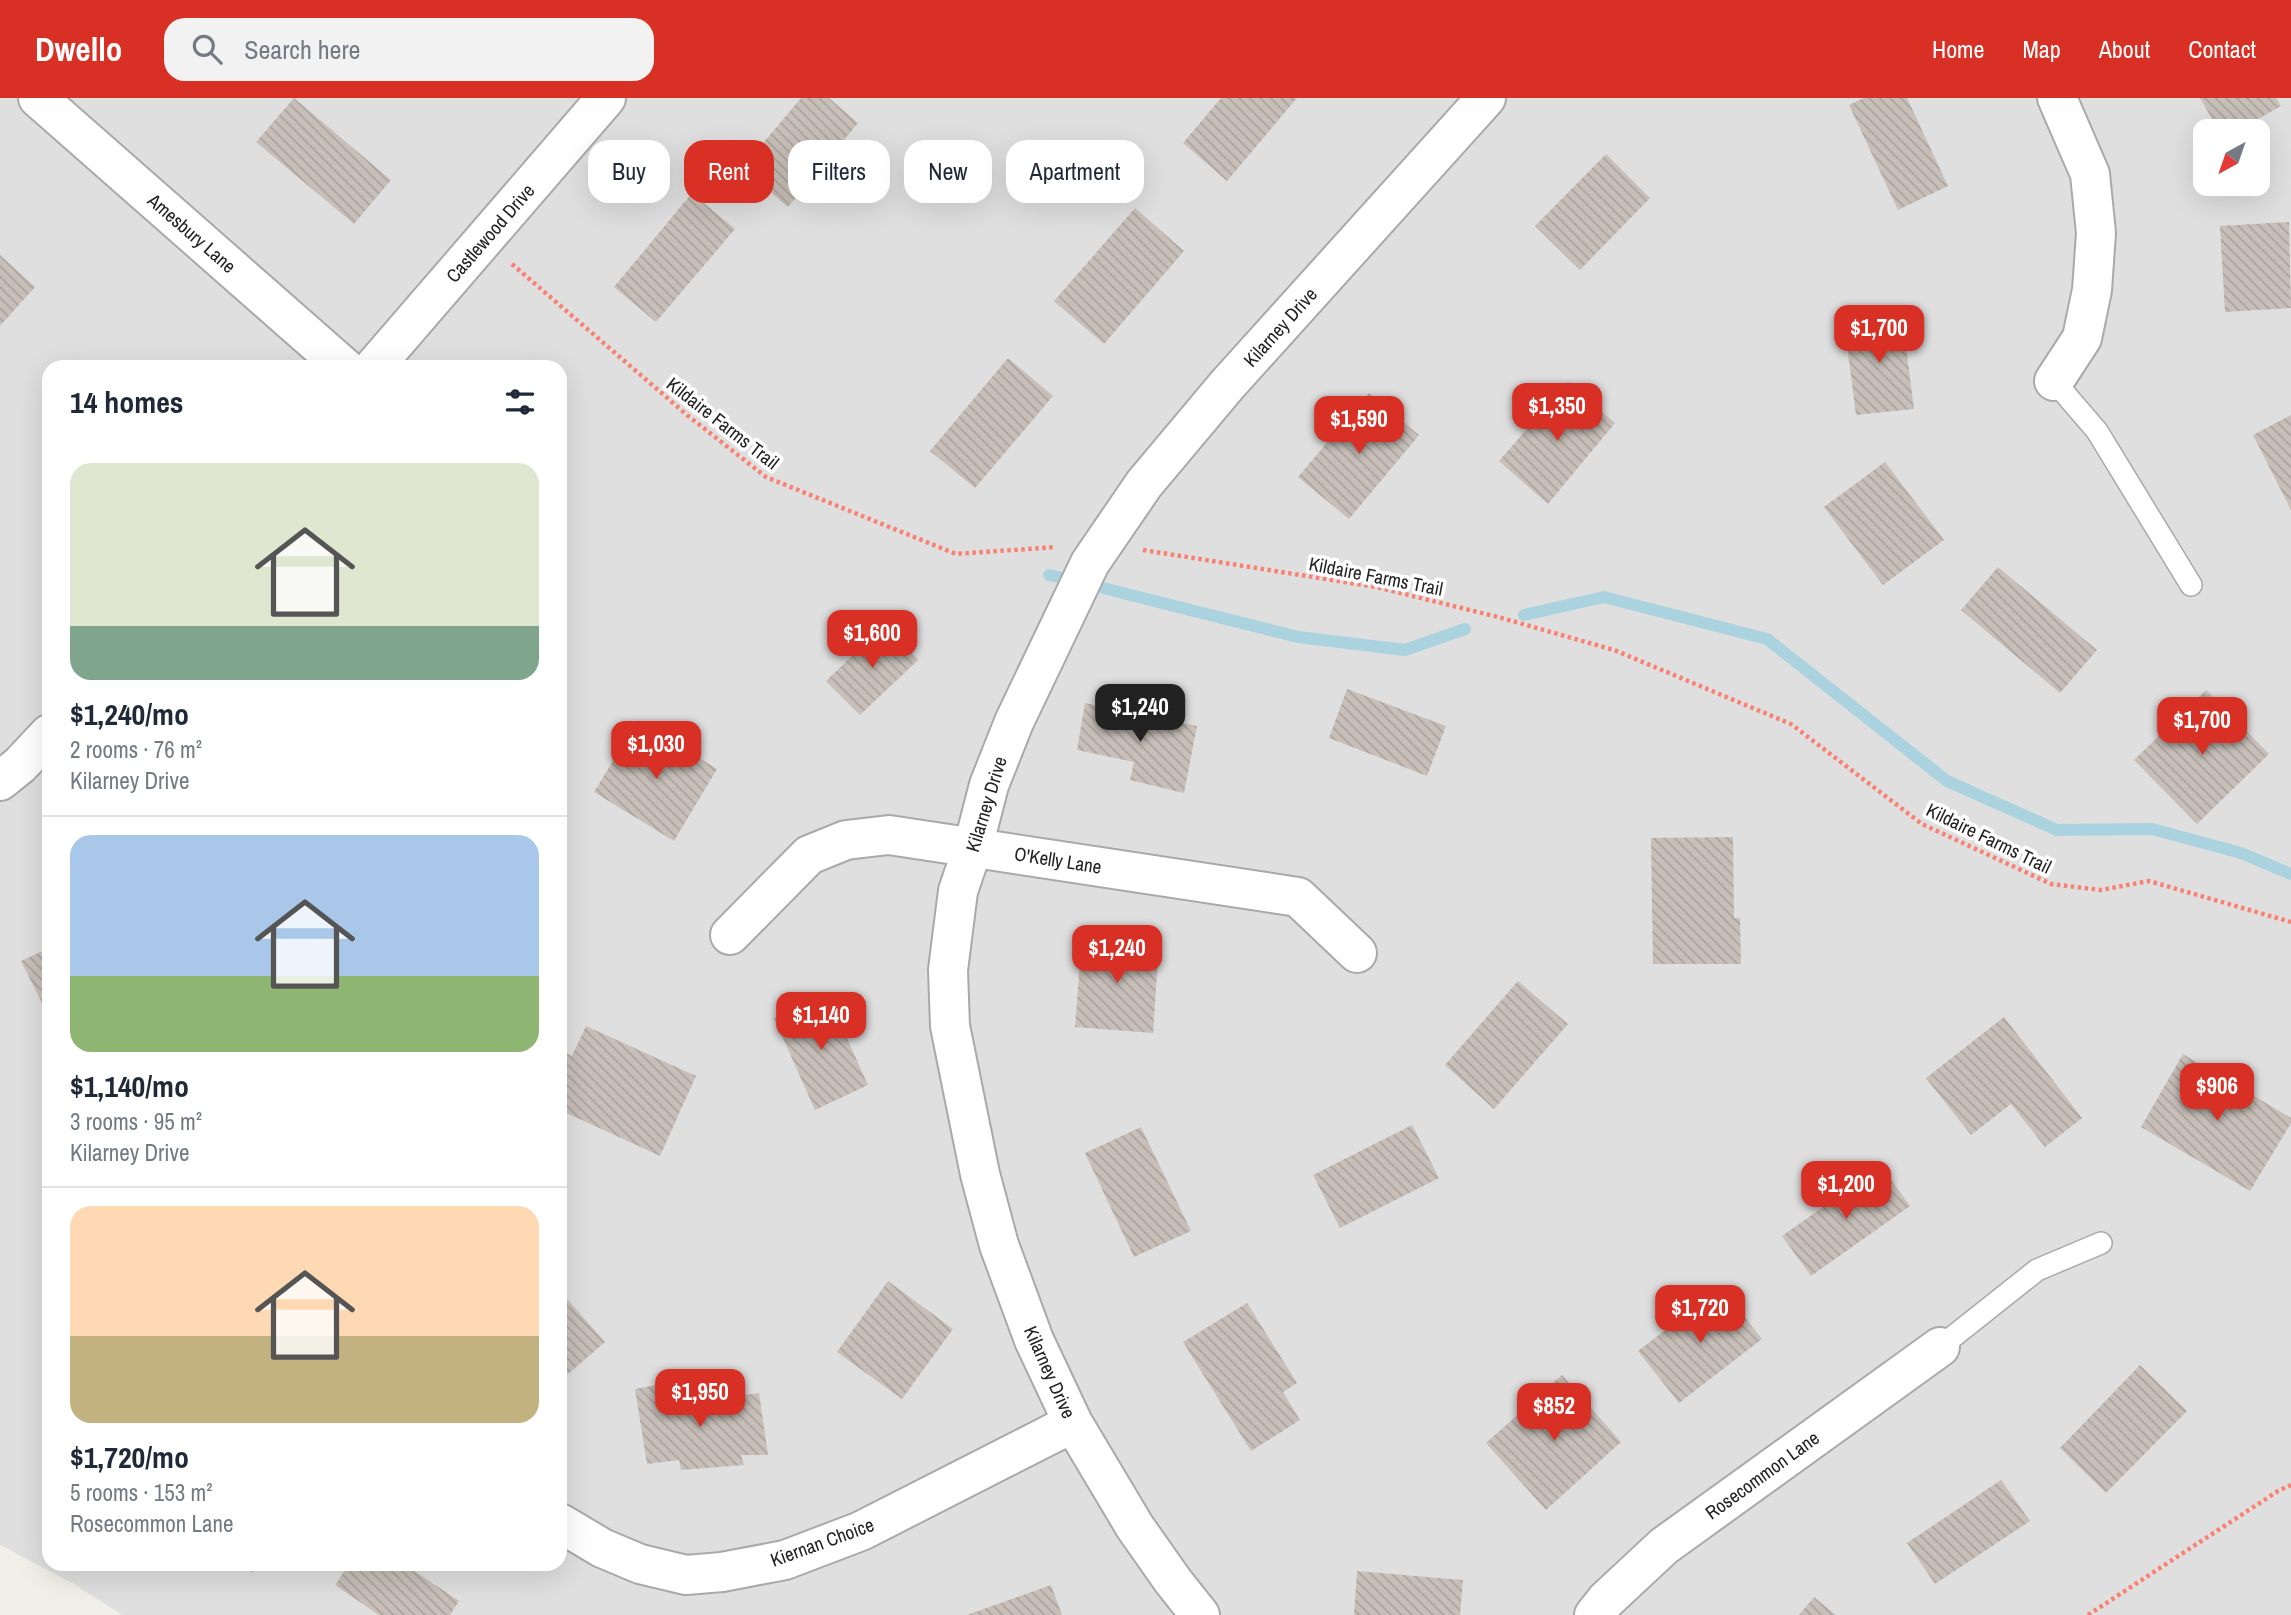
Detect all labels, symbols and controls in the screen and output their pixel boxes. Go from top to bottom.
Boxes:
search box [164,18,654,81]
text: Dwello [35,27,122,71]
icon: search [188,30,226,68]
text: Search here [244,32,360,67]
text: Home [1932,33,1984,65]
text: Map [2022,33,2061,65]
text: About [2099,33,2150,65]
text: Contact [2188,33,2256,65]
north arrow [2193,119,2270,196]
map controls [2193,119,2270,196]
chip: Buy [588,140,670,203]
chip: Rent [684,140,774,203]
chip: Filters [788,140,890,203]
chip: New [904,140,992,203]
chip: Apartment [1006,140,1144,203]
street label: Castlewood Drive [440,178,540,288]
street label: Amesbury Lane [142,187,242,279]
street label: Kilarney Drive [1237,282,1323,372]
pin: $1,700 [1822,306,1936,365]
text: $1,700 [1850,312,1908,343]
street label: Kildaire Farms Trail [661,371,785,475]
text: 14 homes [70,382,184,422]
icon: filters [501,383,539,421]
pin: $1,350 [1500,384,1614,443]
text: $1,350 [1528,390,1586,421]
pin: $1,590 [1302,396,1416,456]
text: $1,590 [1330,403,1388,434]
icon: home [242,509,368,635]
street label: Kildaire Farms Trail [1307,550,1445,602]
pin: $1,600 [815,610,929,670]
text: $1,600 [843,617,901,648]
pin: $1,240 [1083,684,1197,744]
text: $1,240 [1111,691,1169,722]
text: $1,240/mo [70,694,189,734]
pin: $1,700 [2145,698,2259,757]
text: $1,700 [2173,704,2231,735]
pin: $1,030 [599,722,713,781]
text: $1,030 [627,728,685,759]
text: 2 rooms · 76 m² [70,734,202,765]
street label: Kilarney Drive [959,753,1013,855]
text: Kilarney Drive [70,765,190,796]
street label: Kildaire Farms Trail [1922,796,2056,880]
street label: O'Kelly Lane [1013,840,1103,880]
icon: home [242,881,368,1007]
pin: $1,240 [1060,926,1174,985]
text: $1,240 [1088,932,1146,963]
pin: $1,140 [764,992,878,1052]
text: $1,140 [792,999,850,1030]
pin: $906 [2176,1063,2258,1123]
text: $1,140/mo [70,1066,189,1106]
text: $906 [2196,1070,2238,1101]
text: 3 rooms · 95 m² [70,1106,202,1137]
text: Kilarney Drive [70,1137,190,1168]
pin: $1,200 [1789,1162,1903,1221]
text: $1,200 [1817,1168,1875,1199]
icon: home [242,1252,368,1378]
pin: $1,720 [1643,1286,1757,1345]
text: $1,720 [1671,1292,1729,1323]
street label: Kilarney Drive [1018,1322,1082,1422]
pin: $1,950 [643,1370,757,1429]
text: $1,950 [671,1376,729,1407]
pin: $852 [1513,1384,1595,1443]
text: $852 [1533,1390,1575,1421]
street label: Rosecommon Lane [1700,1425,1824,1525]
text: $1,720/mo [70,1437,189,1477]
text: 5 rooms · 153 m² [70,1477,213,1508]
text: Rosecommon Lane [70,1508,234,1539]
street label: Kiernan Choice [767,1511,877,1573]

